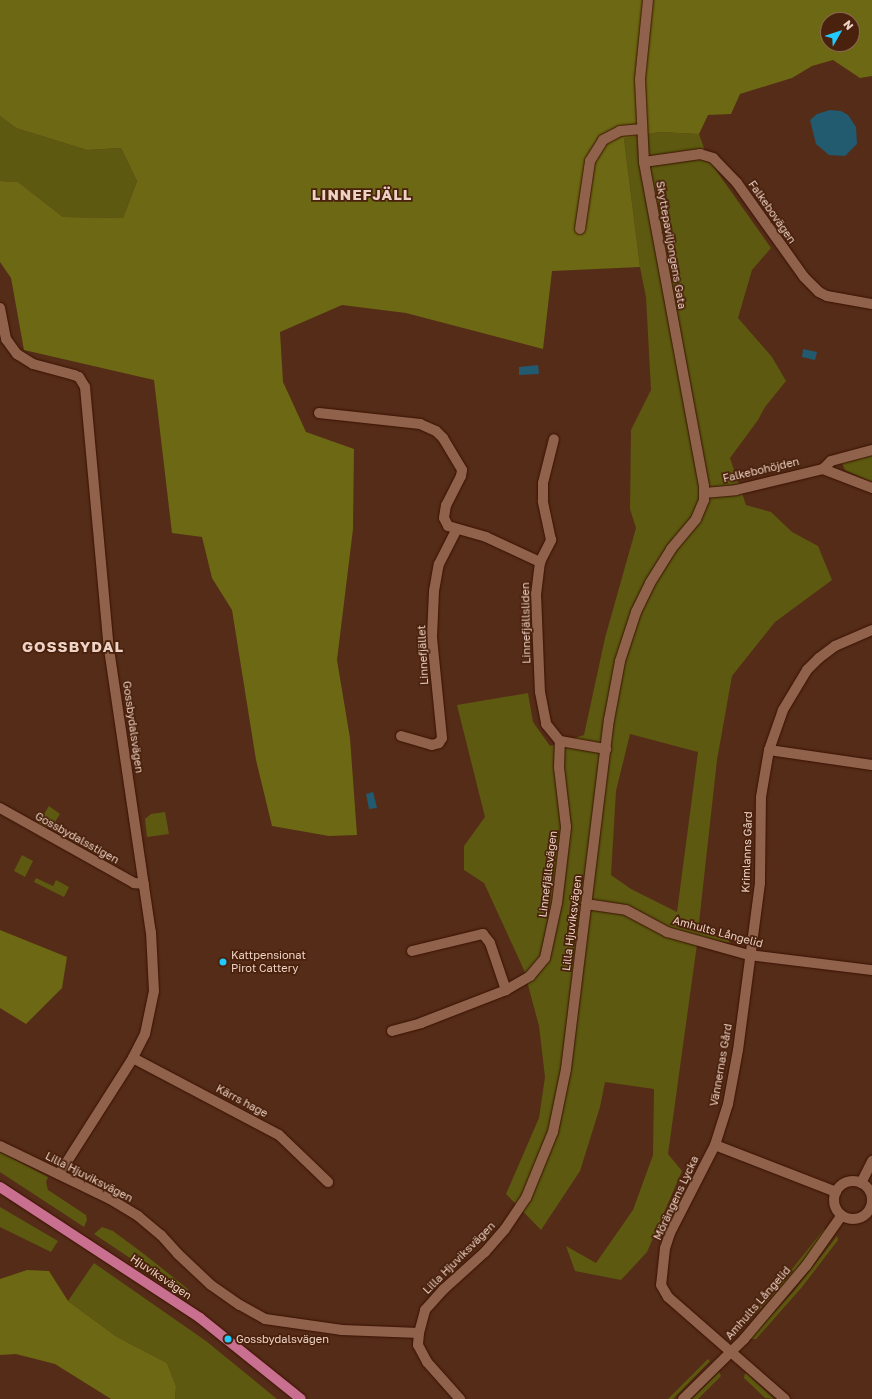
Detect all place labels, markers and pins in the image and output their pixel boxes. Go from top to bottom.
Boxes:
place label: Kattpensionat Pirot Cattery [231,949,306,975]
marker: Kattpensionat Pirot Cattery [218,957,228,967]
place label: Gossbydalsvägen [236,1332,329,1346]
marker: Gossbydalsvägen [223,1334,233,1344]

